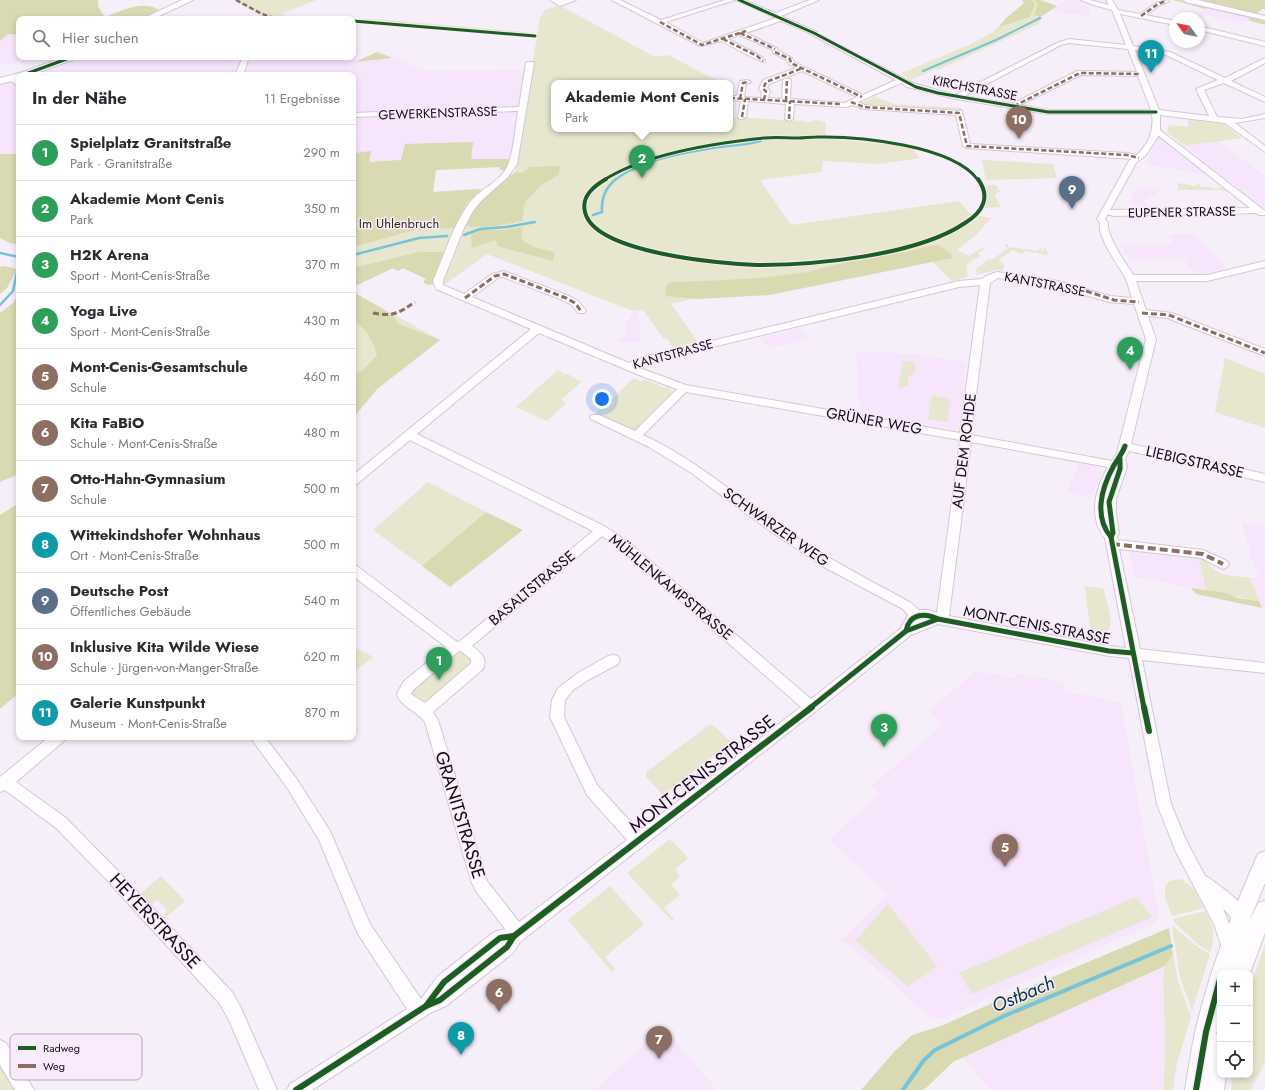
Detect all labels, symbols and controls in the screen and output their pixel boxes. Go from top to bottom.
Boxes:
north arrow [1169,12,1205,48]
search box [16,16,356,60]
icon: search [30,27,52,49]
text: Hier suchen [62,27,139,49]
pin: 11 [1138,40,1164,73]
street label: KIRCHSTRASSE [931,70,1019,106]
popup [551,80,733,132]
text: In der Nähe [32,86,127,110]
text: Akademie Mont Cenis [565,86,719,108]
text: 11 Ergebnisse [264,89,340,108]
street label: GEWERKENSTRASSE [378,101,498,125]
pin: 10 [1006,106,1032,139]
text: Park [565,108,588,127]
text: Spielplatz Granitstraße [70,132,231,154]
text: 1 [42,143,48,162]
text: 290 m [303,143,340,162]
pin: 2 [629,145,655,178]
text: Park · Granitstraße [70,154,172,173]
pin: 9 [1059,176,1085,209]
text: Akademie Mont Cenis [70,188,224,210]
text: 2 [41,199,49,218]
text: 350 m [304,199,340,218]
street label: EUPENER STRASSE [1128,202,1236,222]
text: Park [70,210,93,229]
park label: Im Uhlenbruch [359,214,439,233]
text: H2K Arena [70,244,149,266]
text: 3 [41,255,49,274]
text: 370 m [304,255,340,274]
text: Sport · Mont-Cenis-Straße [70,266,210,285]
street label: KANTSTRASSE [1003,267,1087,301]
text: Yoga Live [70,300,137,322]
text: 4 [40,311,50,330]
text: 430 m [303,311,340,330]
text: Sport · Mont-Cenis-Straße [70,322,210,341]
street label: KANTSTRASSE [631,334,715,374]
pin: 4 [1117,337,1143,370]
text: Mont-Cenis-Gesamtschule [70,356,248,378]
text: 5 [41,367,49,386]
text: 460 m [303,367,340,386]
text: Schule [70,378,107,397]
your location [592,389,612,409]
street label: AUF DEM ROHDE [946,392,982,510]
street label: GRÜNER WEG [824,402,924,440]
text: Kita FaBiO [70,412,144,434]
text: 6 [41,423,49,442]
text: 480 m [303,423,340,442]
text: Schule · Mont-Cenis-Straße [70,434,217,453]
street label: LIEBIGSTRASSE [1144,440,1246,484]
text: Otto-Hahn-Gymnasium [70,468,226,490]
text: 7 [41,479,49,498]
text: 500 m [303,479,340,498]
street label: SCHWARZER WEG [719,482,833,572]
text: Schule [70,490,107,509]
text: Wittekindshofer Wohnhaus [70,524,260,546]
street label: MÜHLENKAMPSTRASSE [604,528,738,646]
text: 8 [41,535,49,554]
text: 500 m [303,535,340,554]
street label: BASALTSTRASSE [484,545,580,631]
text: Ort · Mont-Cenis-Straße [70,546,199,565]
text: Deutsche Post [70,580,168,602]
text: 9 [41,591,49,610]
text: 540 m [303,591,340,610]
street label: MONT-CENIS-STRASSE [962,600,1112,650]
text: Öffentliches Gebäude [70,602,191,621]
text: Inklusive Kita Wilde Wiese [70,636,259,658]
text: 10 [37,647,53,666]
text: 620 m [303,647,340,666]
pin: 1 [426,647,452,680]
text: Schule · Jürgen-von-Manger-Straße [70,658,258,677]
text: Galerie Kunstpunkt [70,692,205,714]
text: 11 [38,703,52,722]
text: 870 m [304,703,340,722]
street label: MONT-CENIS-STRASSE [623,709,781,839]
text: Museum · Mont-Cenis-Straße [70,714,227,733]
pin: 3 [871,714,897,747]
street label: GRANITSTRASSE [428,748,492,882]
pin: 5 [992,834,1018,867]
street label: HEYERSTRASSE [104,867,206,975]
water label: Ostbach [987,969,1059,1019]
map controls [1217,970,1253,1078]
button: + [1217,970,1253,1006]
pin: 6 [486,979,512,1012]
button: − [1217,1006,1253,1042]
pin: 8 [448,1022,474,1055]
pin: 7 [646,1026,672,1059]
legend [10,1034,142,1080]
text: Radweg [43,1040,80,1056]
button: locate [1217,1042,1253,1078]
text: Weg [43,1058,65,1074]

